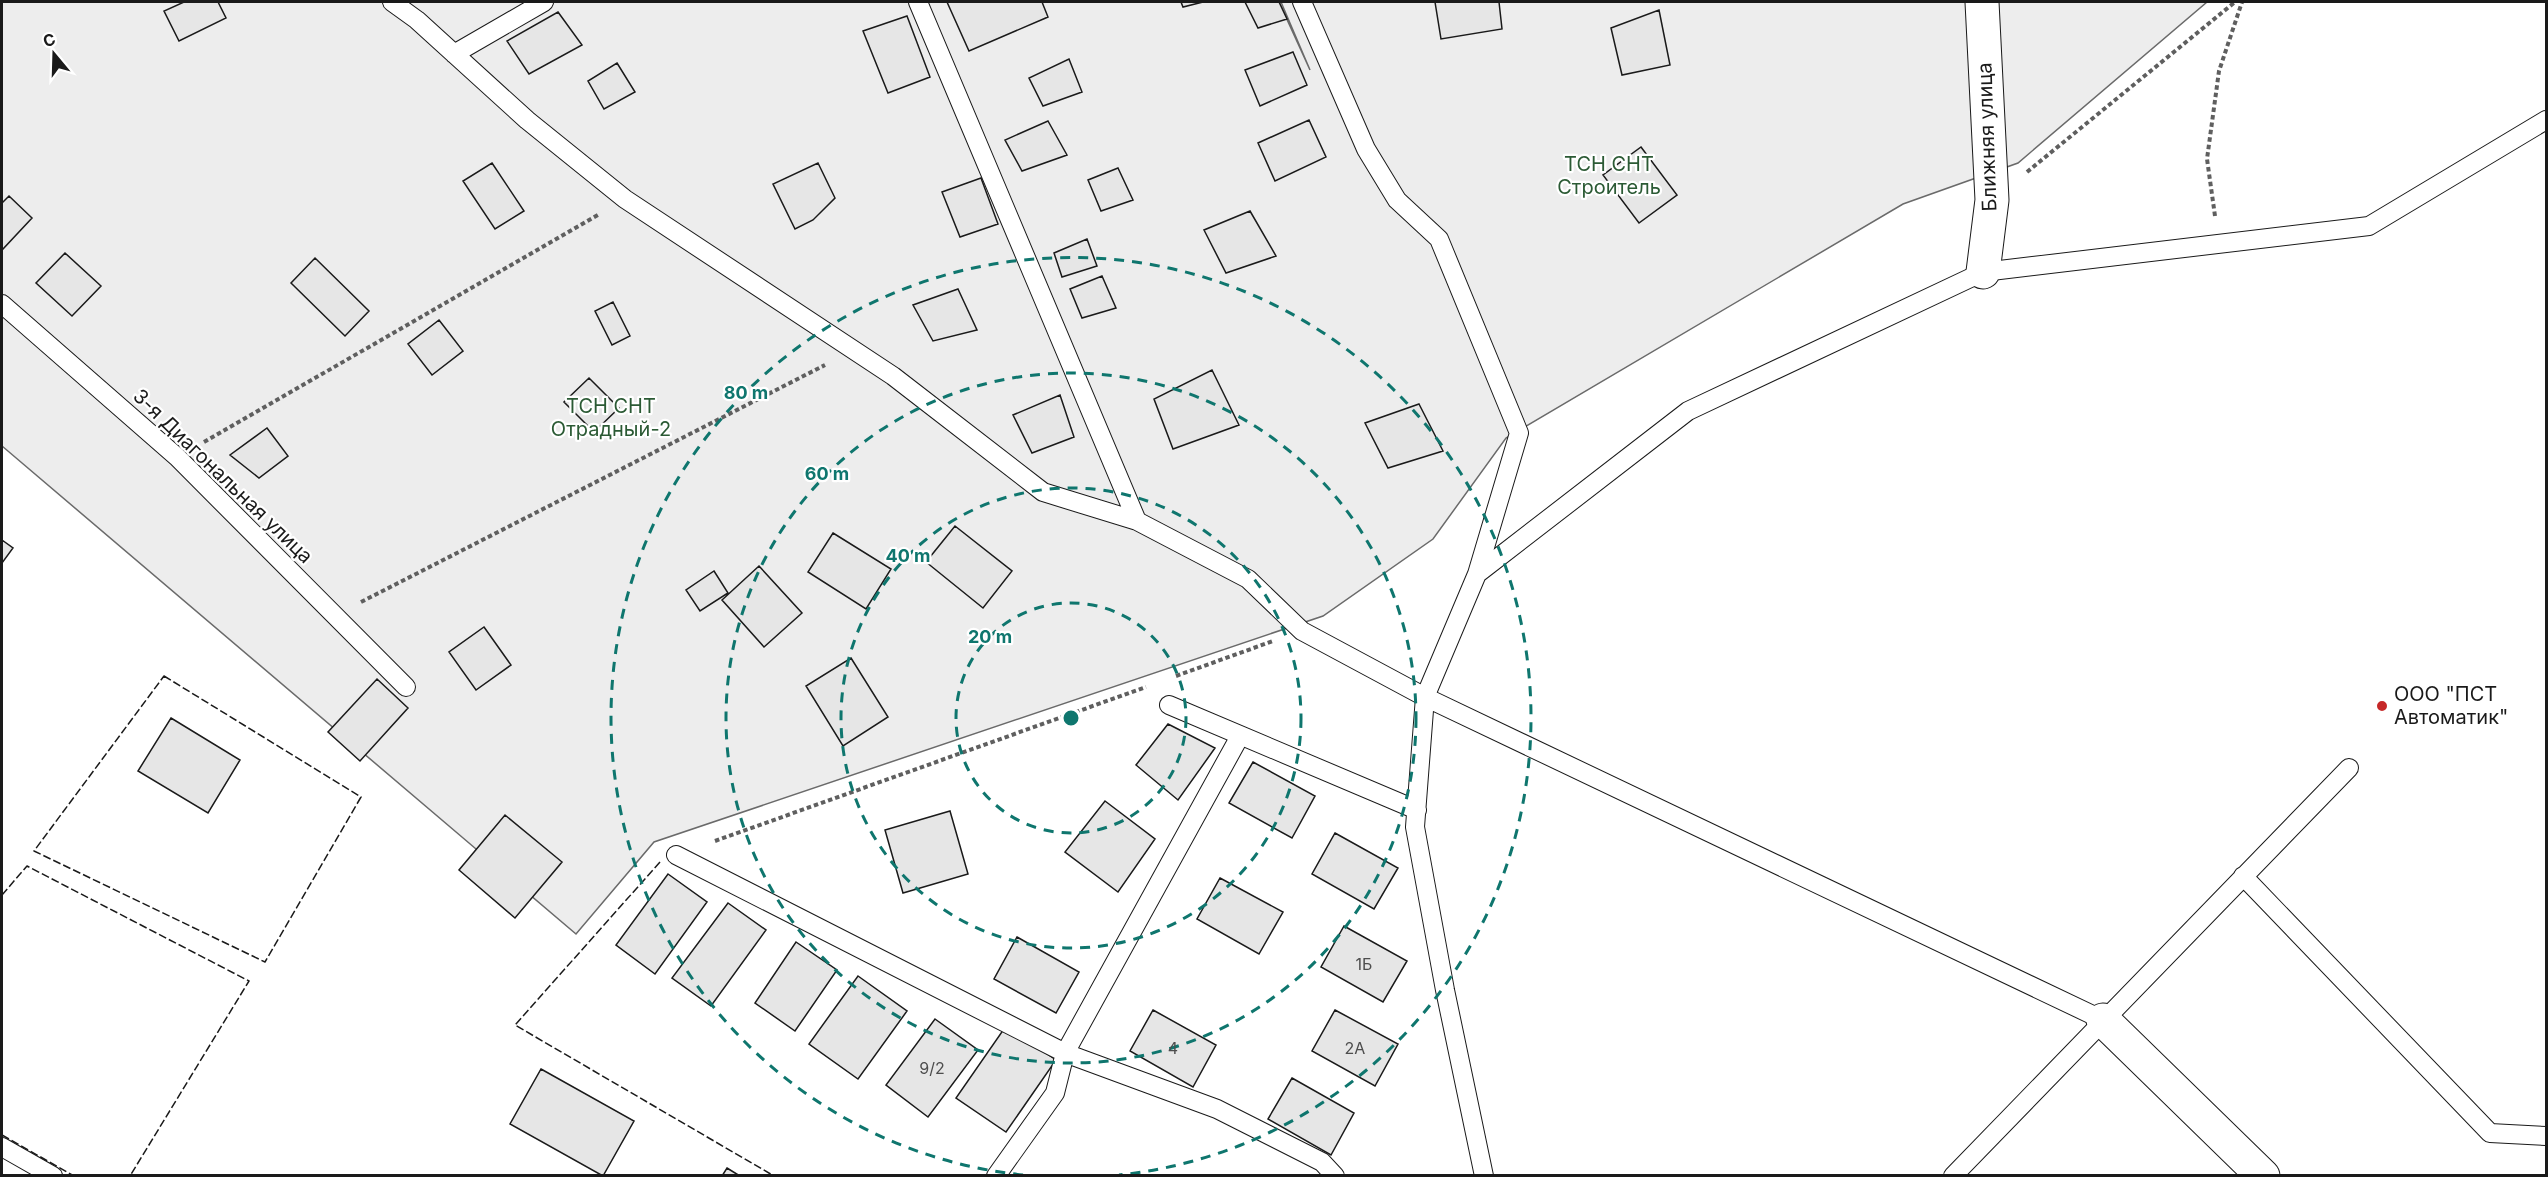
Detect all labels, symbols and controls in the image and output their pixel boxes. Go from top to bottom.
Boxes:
north arrow [24,24,84,84]
text: С [40,28,58,51]
street label: Ближняя улица [1972,62,2002,212]
park label: ТСН СНТ Строитель [1557,152,1661,199]
text: 80 m [724,382,768,403]
street label: 3-я Диагональная улица [128,384,318,568]
park label: ТСН СНТ Отрадный-2 [551,394,671,441]
text: 60 m [805,463,849,484]
text: 40 m [886,545,931,566]
text: 20 m [968,626,1012,647]
place label: ООО "ПСТ Автоматик" [2394,682,2508,729]
marker: ООО "ПСТ Автоматик" [2375,699,2389,713]
centre of rings [1061,708,1081,728]
house number: 1Б [1356,954,1372,974]
house number: 4 [1168,1038,1178,1058]
house number: 2А [1345,1038,1365,1058]
house number: 9/2 [919,1058,945,1078]

